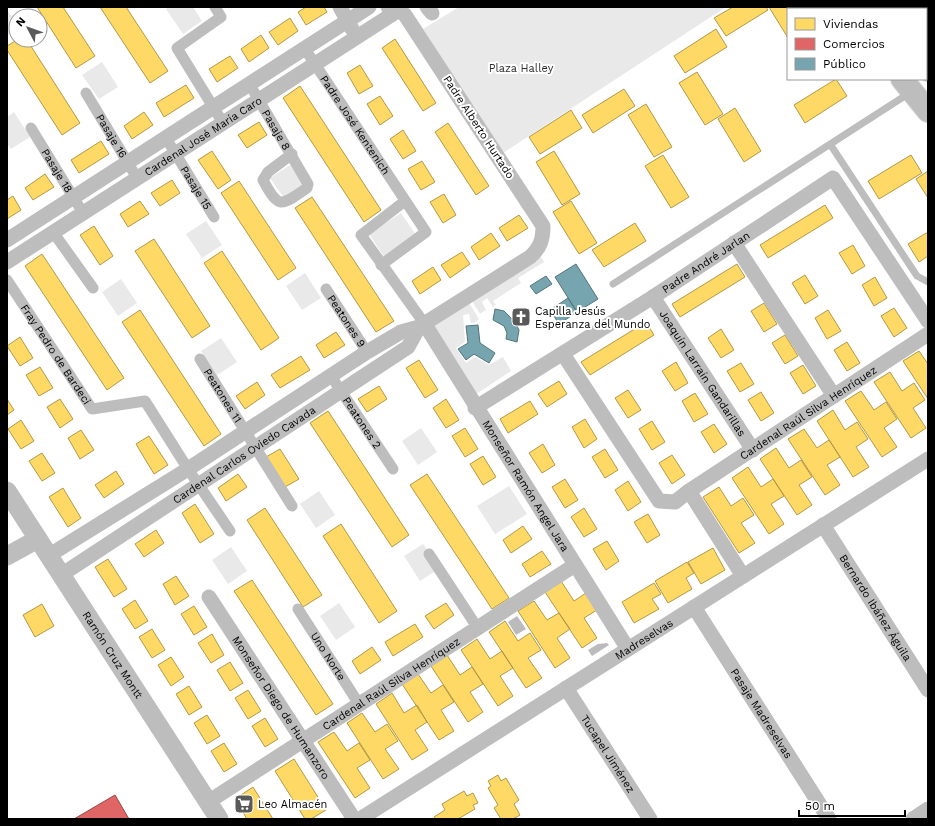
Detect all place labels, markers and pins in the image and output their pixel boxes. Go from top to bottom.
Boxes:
place label: Capilla Jesús Esperanza del Mundo [535,305,650,331]
church icon: Capilla Jesús Esperanza del Mundo [510,306,532,328]
supermarket icon: Leo Almacén [233,793,255,815]
place label: Leo Almacén [258,798,327,811]

